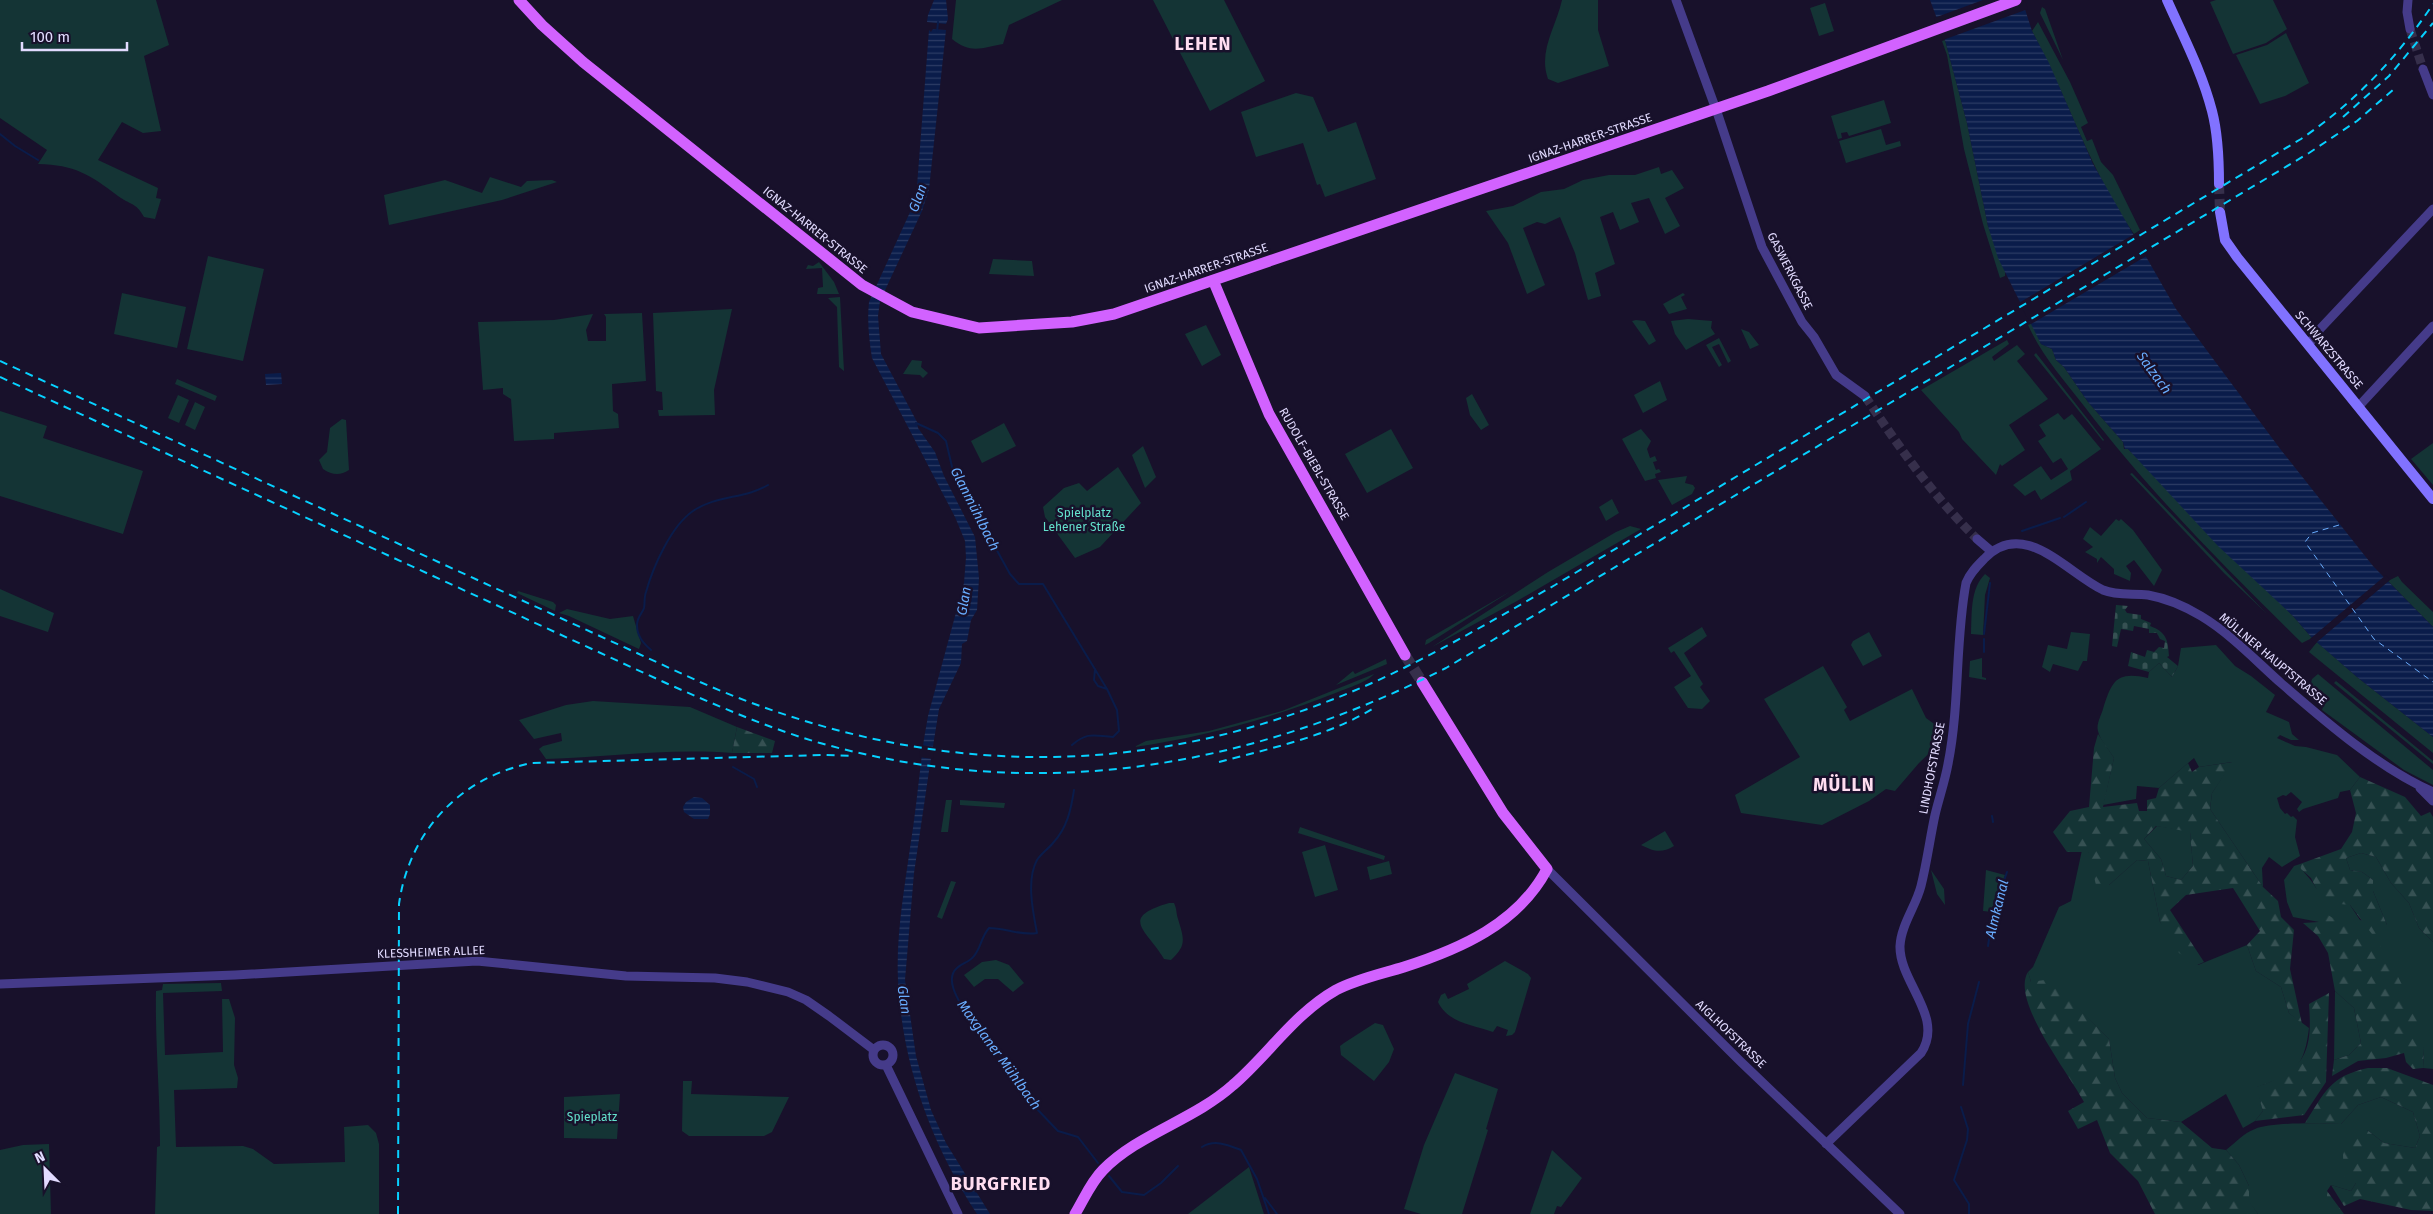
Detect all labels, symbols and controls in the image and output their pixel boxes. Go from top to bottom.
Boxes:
scale bar [22,20,128,52]
text: 100 m [30,28,70,46]
district label: LEHEN [1174,33,1232,55]
street label: IGNAZ-HARRER-STRASSE [1526,110,1654,166]
water label: Glan [905,182,931,214]
street label: IGNAZ-HARRER-STRASSE [760,184,870,276]
street label: GASWERKGASSE [1764,230,1816,312]
street label: IGNAZ-HARRER-STRASSE [1142,240,1270,296]
street label: SCHWARZSTRASSE [2292,308,2366,392]
water label: Salzach [2132,348,2175,398]
street label: RUDOLF-BIEBL-STRASSE [1276,405,1352,523]
water label: Glanmühlbach [947,464,1003,554]
park label: Spielplatz Lehener Straße [1043,506,1125,534]
water label: Glan [953,585,975,617]
street label: MÜLLNER HAUPTSTRASSE [2216,608,2331,708]
street label: LINDHOFSTRASSE [1916,721,1948,815]
district label: MÜLLN [1813,774,1875,796]
water label: Almkanal [1981,878,2012,941]
street label: KLESSHEIMER ALLEE [377,943,485,961]
water label: Glan [894,985,914,1015]
water label: Maxglaner Mühlbach [953,997,1045,1113]
street label: AIGLHOFSTRASSE [1693,997,1769,1071]
park label: Spieplatz [567,1110,617,1124]
north arrow [20,1144,70,1194]
text: N [32,1148,48,1167]
district label: BURGFRIED [951,1173,1051,1195]

